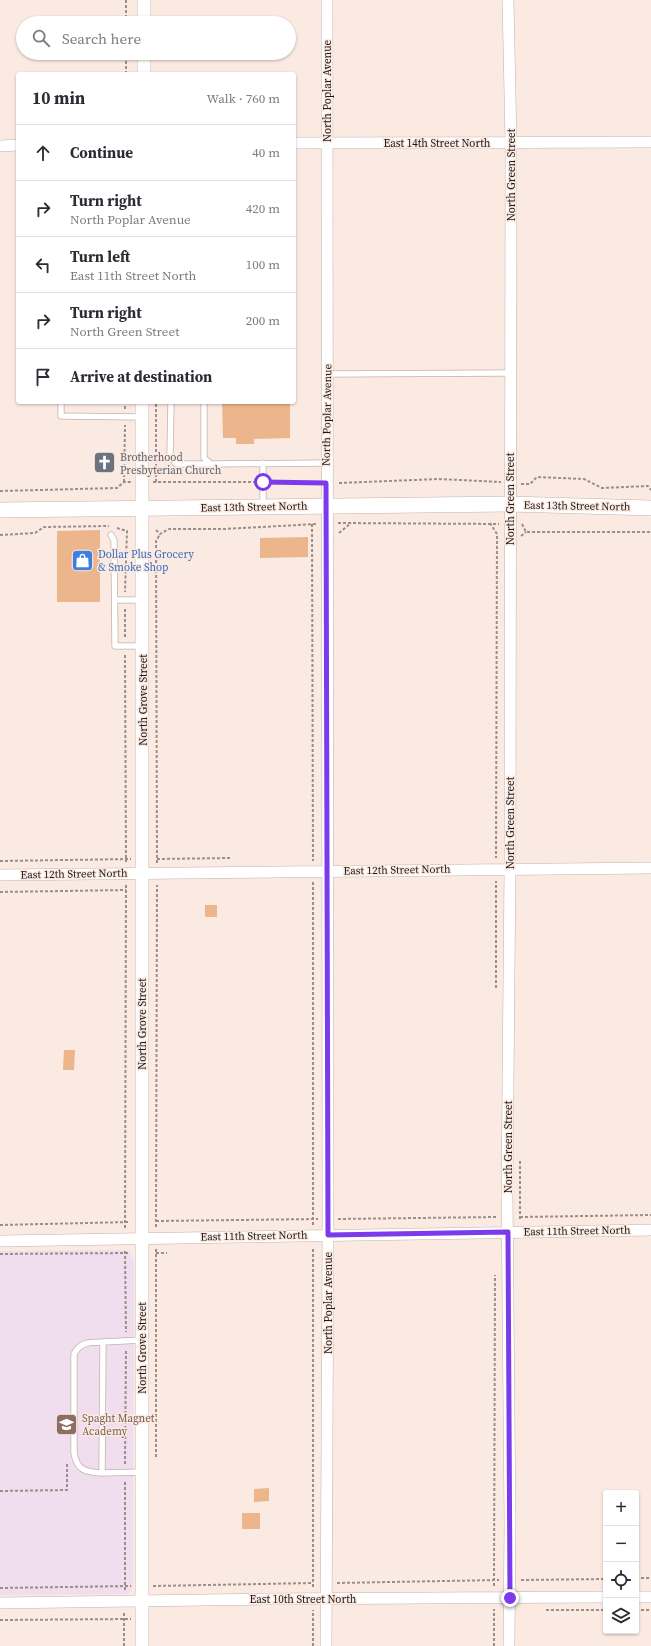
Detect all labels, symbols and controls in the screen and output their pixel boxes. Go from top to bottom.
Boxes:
search box [16,16,296,60]
icon: search [30,27,52,49]
text: Search here [62,28,141,49]
street label: North Poplar Avenue [320,40,335,142]
text: 10 min [32,86,85,110]
text: Walk · 760 m [207,90,280,107]
street label: North Green Street [504,128,519,221]
street label: East 14th Street North [384,136,491,151]
icon: ahead [32,142,54,164]
text: Continue [70,142,133,163]
text: 40 m [252,144,280,161]
text: Turn right [70,190,142,211]
icon: right [32,198,54,220]
text: 420 m [246,200,280,217]
text: North Poplar Avenue [70,211,191,228]
text: Turn left [70,246,130,267]
icon: left [32,254,54,276]
text: 100 m [246,256,280,273]
text: East 11th Street North [70,267,196,284]
text: Turn right [70,302,142,323]
icon: right [32,310,54,332]
text: 200 m [246,312,280,329]
text: North Green Street [70,323,179,340]
street label: North Poplar Avenue [319,363,335,466]
icon: arrive [32,366,54,388]
text: Arrive at destination [70,366,212,387]
church icon: Brotherhood Presbyterian Church [92,450,118,476]
place label: Brotherhood Presbyterian Church [120,450,222,478]
street label: North Green Street [503,452,518,545]
route start [254,473,272,491]
street label: East 13th Street North [523,498,631,514]
street label: East 13th Street North [200,499,308,515]
shop icon: Dollar Plus Grocery & Smoke Shop [69,547,95,573]
place label: Dollar Plus Grocery & Smoke Shop [98,547,194,575]
street label: North Grove Street [136,654,151,746]
street label: North Green Street [503,776,518,869]
street label: East 12th Street North [343,862,451,878]
street label: East 12th Street North [20,866,128,882]
street label: North Grove Street [135,978,150,1070]
street label: North Green Street [501,1100,516,1193]
street label: East 11th Street North [523,1223,631,1239]
street label: East 11th Street North [200,1228,308,1244]
street label: North Poplar Avenue [321,1252,336,1354]
street label: North Grove Street [135,1302,150,1394]
school or university icon: Spaght Magnet Academy [54,1411,80,1437]
place label: Spaght Magnet Academy [82,1411,155,1439]
map controls [603,1490,639,1634]
button: + [603,1490,639,1526]
button: − [603,1526,639,1562]
button: locate [603,1562,639,1598]
route end [501,1589,519,1607]
street label: East 10th Street North [250,1592,357,1607]
button: layers [603,1598,639,1634]

